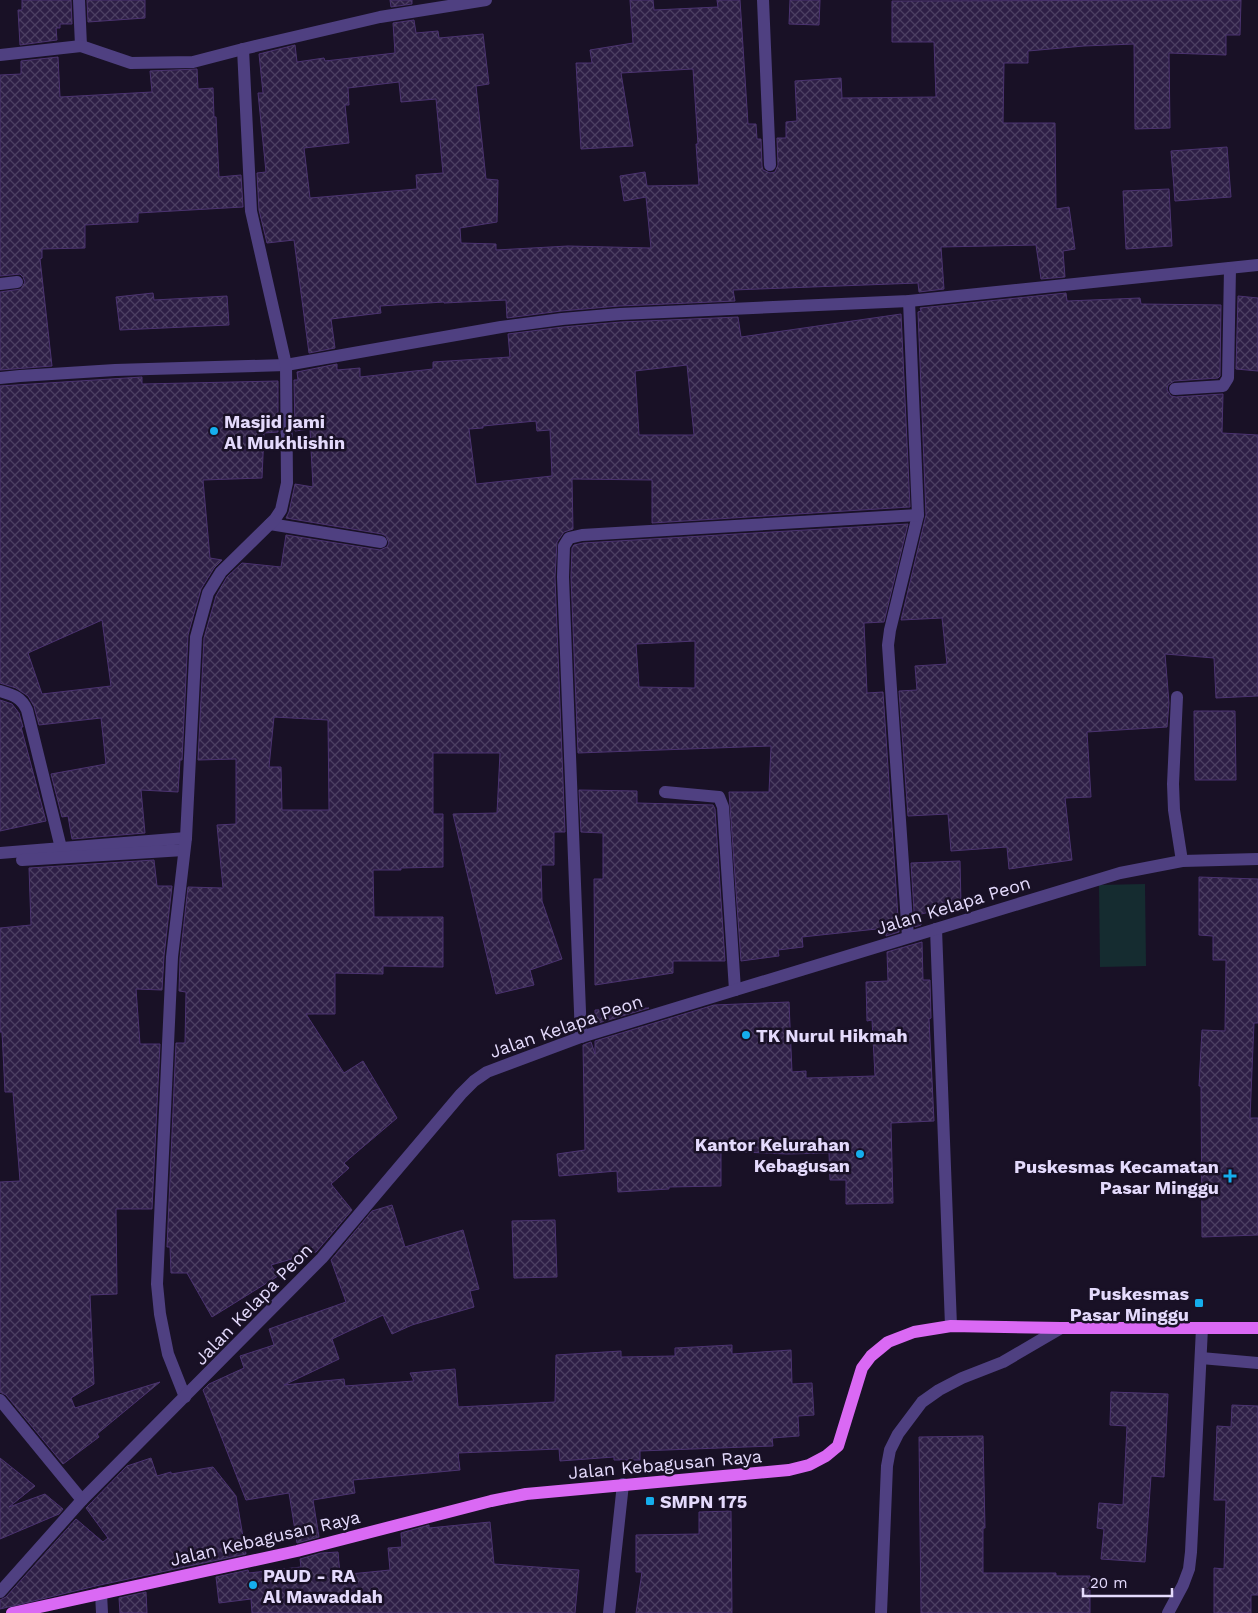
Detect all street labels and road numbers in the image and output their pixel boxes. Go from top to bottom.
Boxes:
street label: Jalan Kelapa Peon [873,871,1033,939]
street label: Jalan Kelapa Peon [487,990,645,1062]
street label: Jalan Kelapa Peon [190,1239,316,1369]
street label: Jalan Kebagusan Raya [567,1445,763,1483]
street label: Jalan Kebagusan Raya [168,1506,362,1570]

